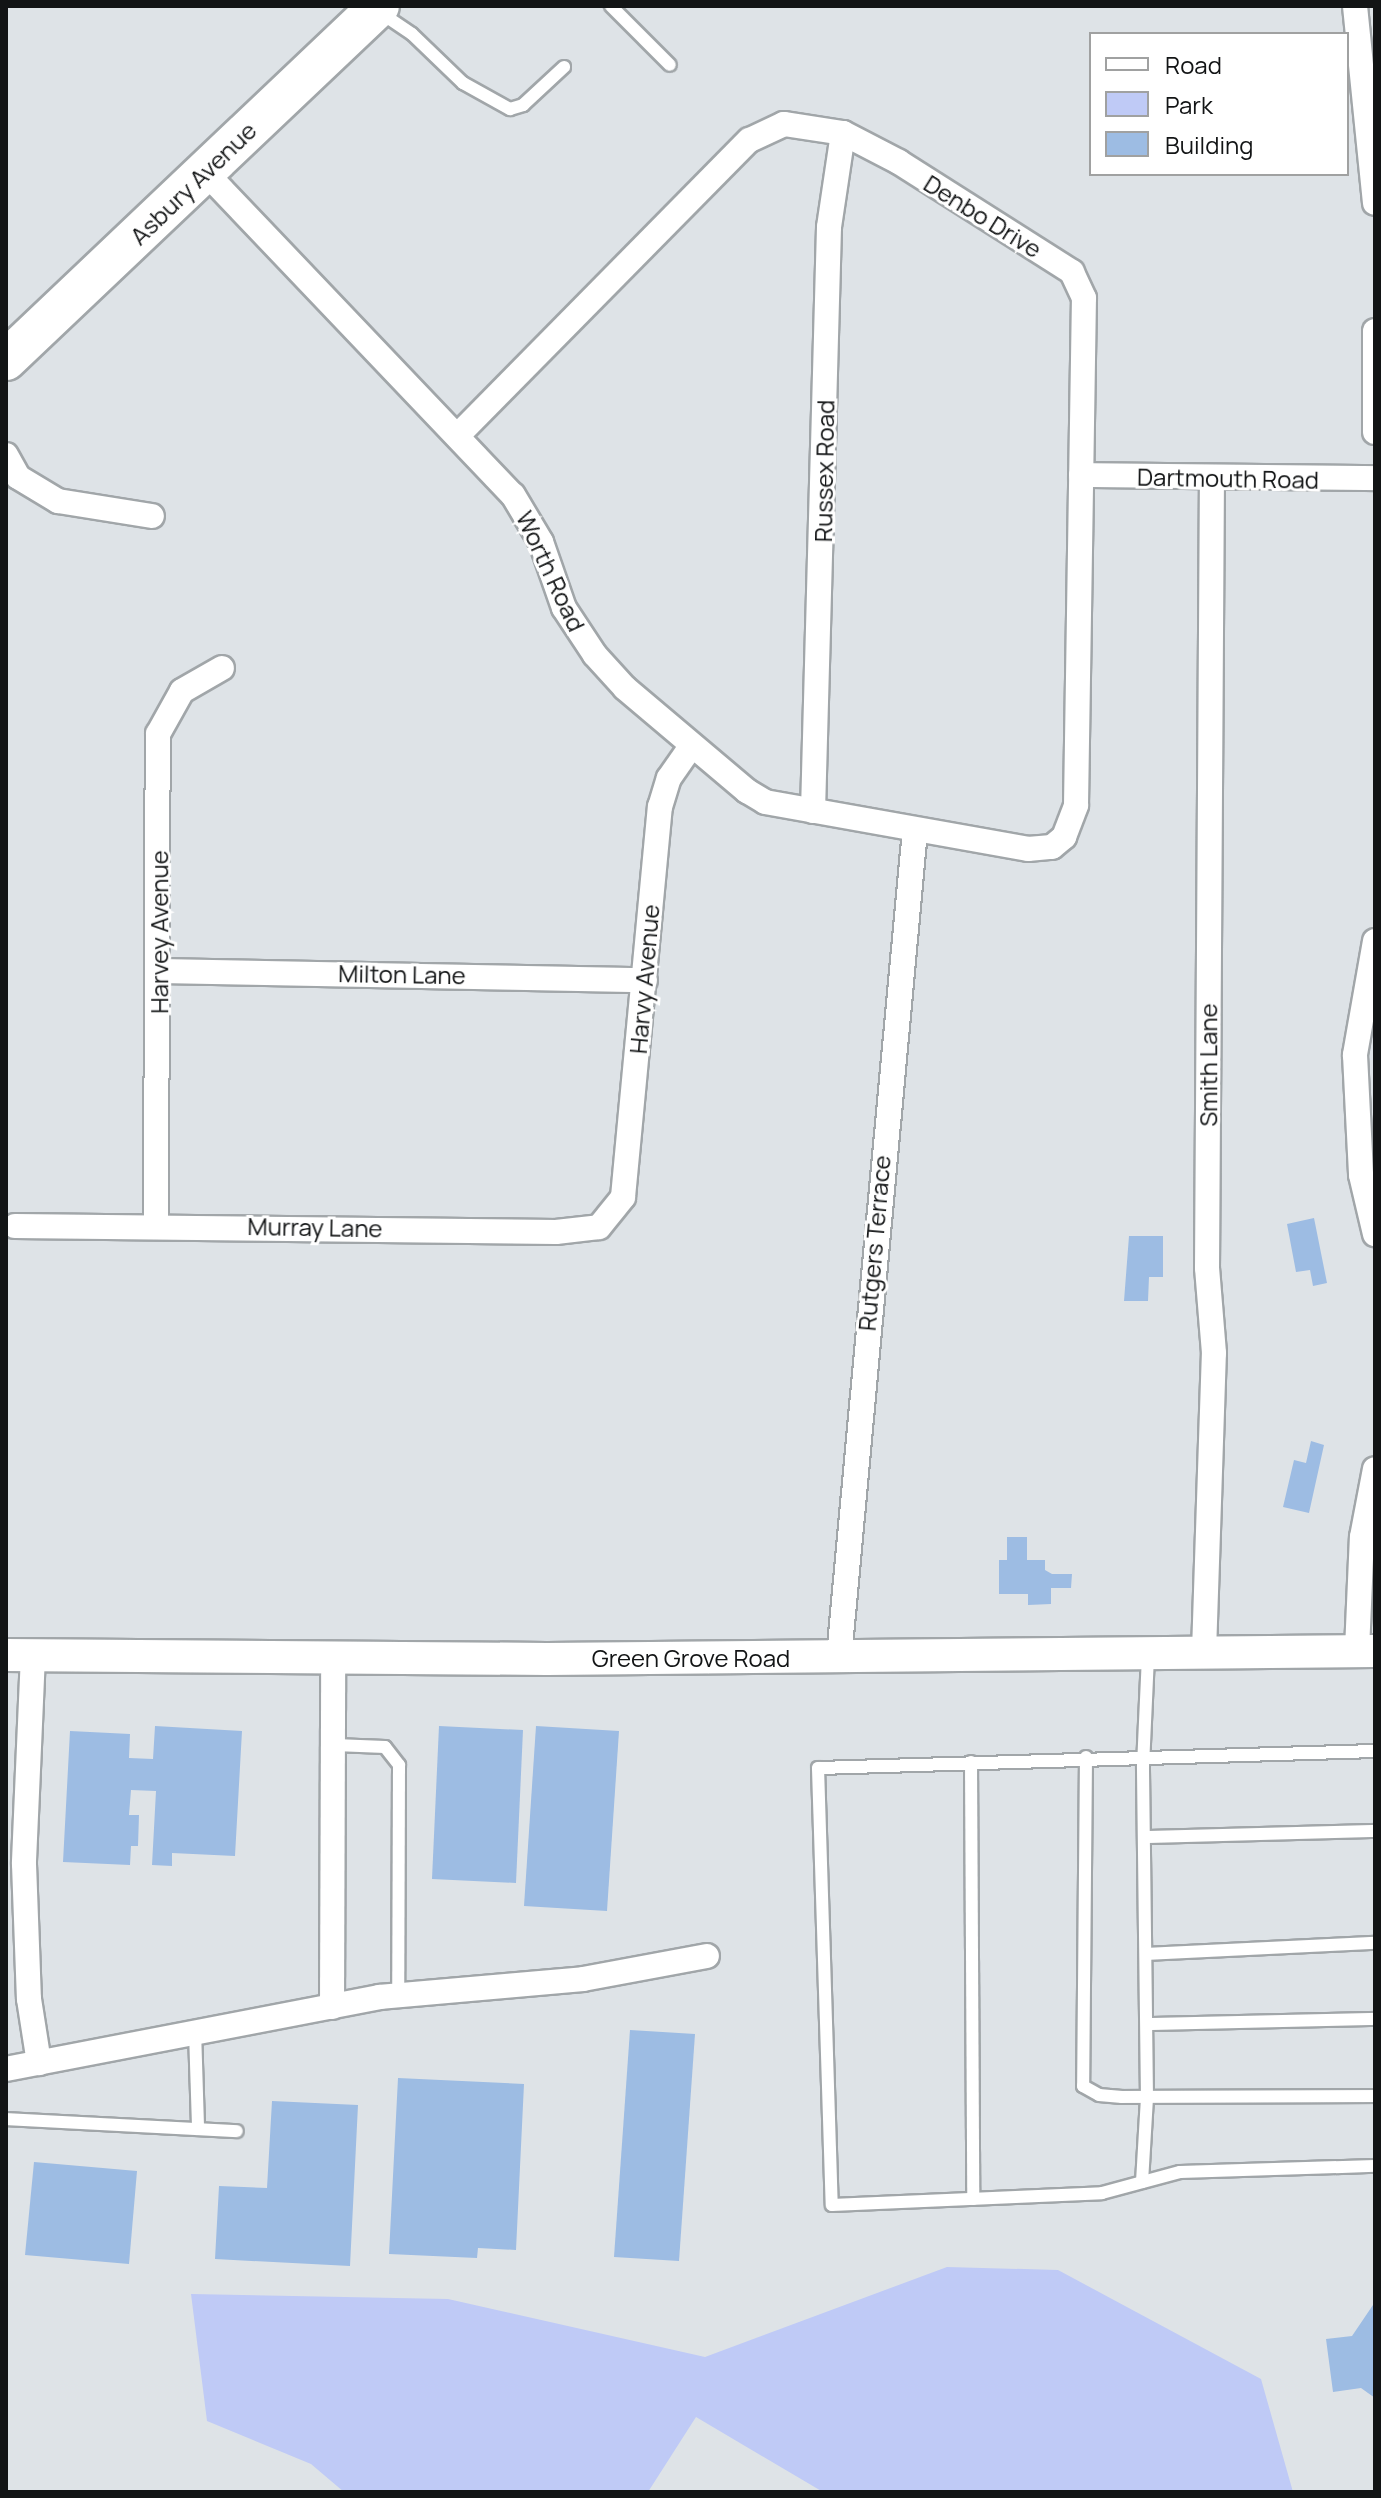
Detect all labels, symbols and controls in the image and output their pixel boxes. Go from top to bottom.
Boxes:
legend [1089,32,1349,176]
text: Road [1165,48,1222,81]
text: Park [1165,88,1213,121]
street label: Asbury Avenue [124,116,262,250]
text: Building [1165,128,1253,161]
street label: Denbo Drive [919,168,1047,264]
street label: Russex Road [808,400,840,542]
street label: Dartmouth Road [1137,462,1319,494]
street label: Worth Road [511,506,591,636]
street label: Harvey Avenue [145,850,173,1014]
street label: Harvy Avenue [623,903,665,1055]
street label: Milton Lane [338,958,466,990]
street label: Smith Lane [1194,1003,1222,1127]
street label: Rutgers Terrace [852,1154,896,1332]
street label: Murray Lane [247,1211,383,1243]
street label: Green Grove Road [592,1644,790,1672]

